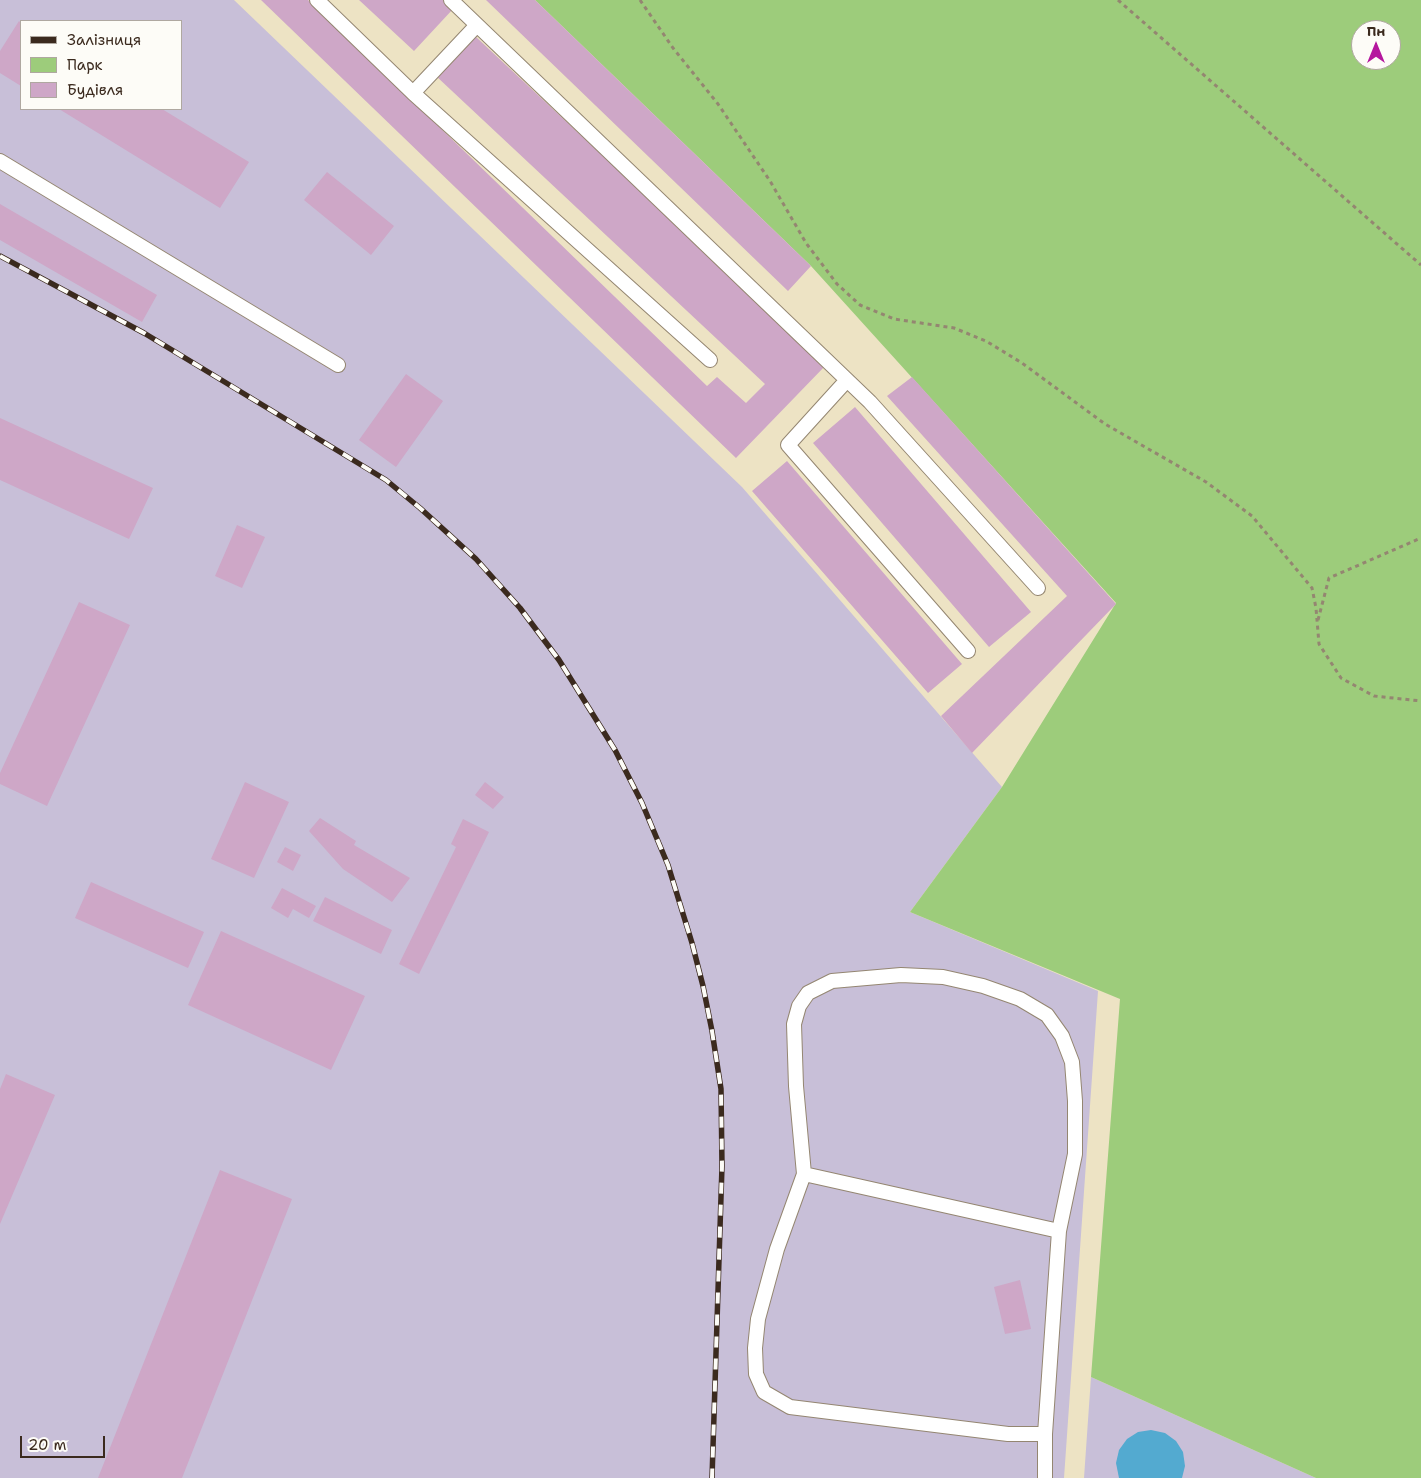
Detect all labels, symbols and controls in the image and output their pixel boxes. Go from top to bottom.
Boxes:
legend [20,20,182,110]
north arrow [1351,20,1401,70]
text: Пн [1367,22,1385,40]
text: Залізниця [67,30,141,50]
text: Парк [67,55,103,75]
text: Будівля [67,80,123,100]
scale bar [22,1426,108,1458]
text: 20 m [28,1435,67,1455]

